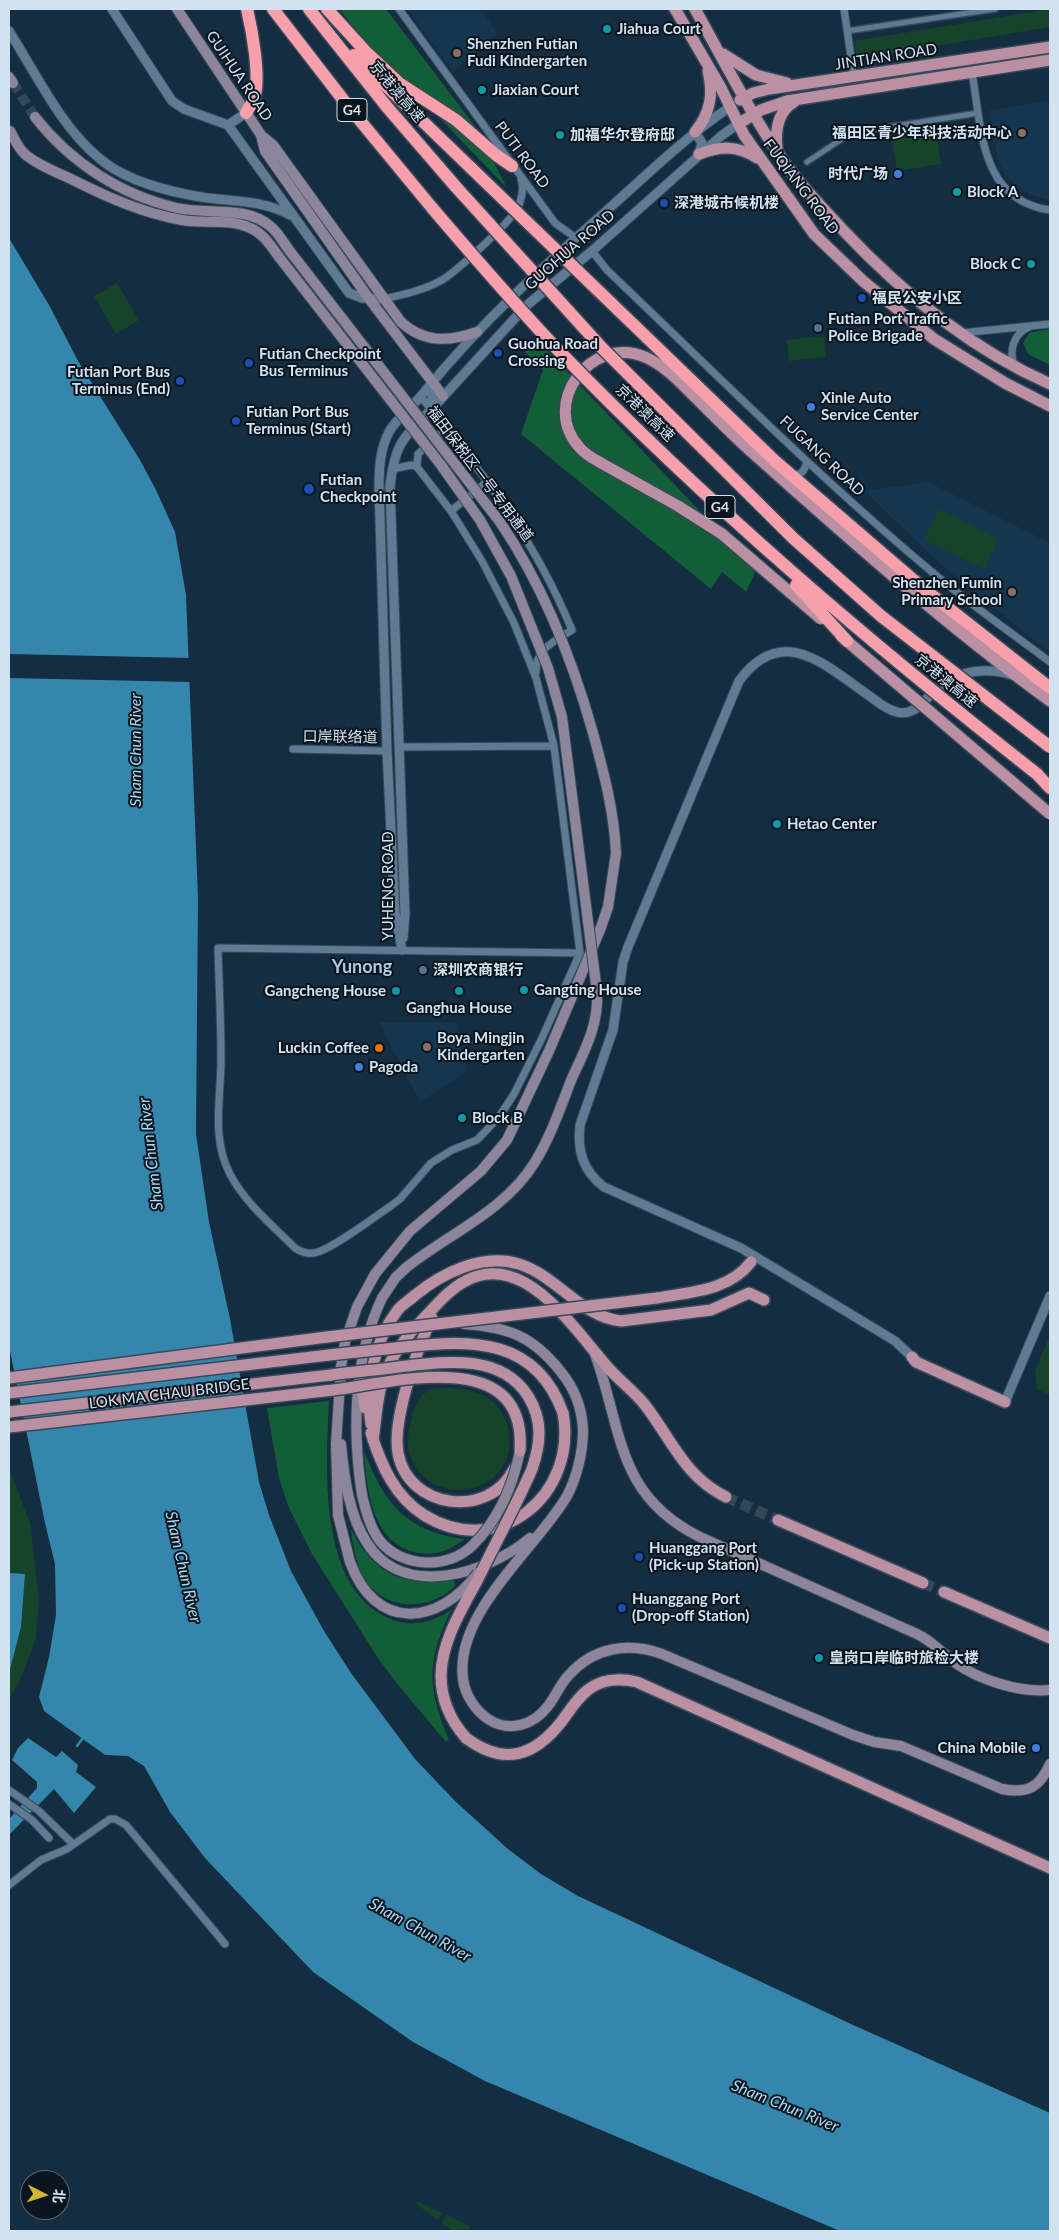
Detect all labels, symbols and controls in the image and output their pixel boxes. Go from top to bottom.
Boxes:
place label: Jiahua Court [617,20,701,38]
marker: Jiahua Court [601,23,613,35]
street label: GUIHUA ROAD [202,27,276,125]
place label: Shenzhen Futian Fudi Kindergarten [467,35,587,70]
street label: JINTIAN ROAD [834,40,938,74]
marker: Shenzhen Futian Fudi Kindergarten [451,47,463,59]
street label: 京港澳高速 [366,57,428,127]
place label: Jiaxian Court [492,81,579,99]
marker: Jiaxian Court [476,84,488,96]
road number: G4 [337,98,367,122]
street label: PUTI ROAD [491,118,553,192]
place label: 福田区青少年科技活动中心 [832,124,1012,142]
place label: 加福华尔登府邸 [570,126,675,144]
marker: 福田区青少年科技活动中心 [1016,127,1028,139]
marker: 加福华尔登府邸 [554,129,566,141]
street label: FUQIANG ROAD [759,136,843,238]
place label: 时代广场 [828,165,888,183]
marker: 时代广场 [892,168,904,180]
place label: Block A [967,183,1018,201]
marker: Block A [951,186,963,198]
place label: 深港城市候机楼 [674,194,779,212]
marker: 深港城市候机楼 [658,197,670,209]
street label: GUOHUA ROAD [522,206,618,294]
place label: Block C [970,255,1021,273]
marker: Block C [1025,258,1037,270]
place label: 福民公安小区 [872,289,962,307]
marker: 福民公安小区 [856,292,868,304]
place label: Futian Port Traffic Police Brigade [828,310,948,345]
marker: Futian Port Traffic Police Brigade [812,322,824,334]
place label: Guohua Road Crossing [508,335,598,370]
place label: Futian Checkpoint Bus Terminus [259,345,381,380]
marker: Guohua Road Crossing [492,347,504,359]
marker: Futian Checkpoint Bus Terminus [243,357,255,369]
place label: Futian Port Bus Terminus (End) [67,363,170,398]
marker: Futian Port Bus Terminus (End) [174,375,186,387]
street label: 京港澳高速 [612,380,678,446]
place label: Xinle Auto Service Center [821,389,919,424]
marker: Xinle Auto Service Center [805,401,817,413]
place label: Futian Port Bus Terminus (Start) [246,403,351,438]
street label: 福田保税区一号专用通道 [423,403,537,545]
street label: FUGANG ROAD [776,412,868,500]
marker: Futian Port Bus Terminus (Start) [230,415,242,427]
place label: Futian Checkpoint [320,471,397,506]
marker: Futian Checkpoint [302,482,316,496]
road number: G4 [705,496,735,518]
place label: Shenzhen Fumin Primary School [892,574,1002,609]
marker: Shenzhen Fumin Primary School [1006,586,1018,598]
street label: 京港澳高速 [911,650,981,712]
water label: Sham Chun River [126,693,146,807]
street label: 口岸联络道 [302,727,378,747]
place label: Hetao Center [787,815,877,833]
marker: Hetao Center [771,818,783,830]
street label: YUHENG ROAD [379,831,397,941]
district label: Yunong [332,956,392,978]
place label: 深圳农商银行 [433,961,523,979]
marker: 深圳农商银行 [417,964,429,976]
place label: Gangting House [534,981,642,999]
place label: Gangcheng House [265,982,386,1000]
marker: Gangting House [518,984,530,996]
marker: Gangcheng House [390,985,402,997]
marker: Ganghua House [453,985,465,997]
place label: Ganghua House [406,999,512,1017]
place label: Boya Mingjin Kindergarten [437,1029,525,1064]
place label: Luckin Coffee [278,1039,369,1057]
marker: Boya Mingjin Kindergarten [421,1041,433,1053]
marker: Luckin Coffee [373,1042,385,1054]
place label: Pagoda [369,1058,418,1076]
marker: Pagoda [353,1061,365,1073]
water label: Sham Chun River [135,1096,167,1212]
place label: Block B [472,1109,523,1127]
marker: Block B [456,1112,468,1124]
street label: LOK MA CHAU BRIDGE [88,1375,250,1413]
water label: Sham Chun River [161,1509,205,1625]
place label: Huanggang Port (Pick-up Station) [649,1539,759,1574]
marker: Huanggang Port (Pick-up Station) [633,1551,645,1563]
place label: Huanggang Port (Drop-off Station) [632,1590,749,1625]
marker: Huanggang Port (Drop-off Station) [616,1602,628,1614]
place label: 皇岗口岸临时旅检大楼 [829,1649,979,1667]
marker: 皇岗口岸临时旅检大楼 [813,1652,825,1664]
place label: China Mobile [937,1739,1026,1757]
marker: China Mobile [1030,1742,1042,1754]
water label: Sham Chun River [366,1894,474,1966]
water label: Sham Chun River [729,2076,841,2136]
north arrow [20,2170,70,2220]
text: 北 [50,2189,69,2204]

